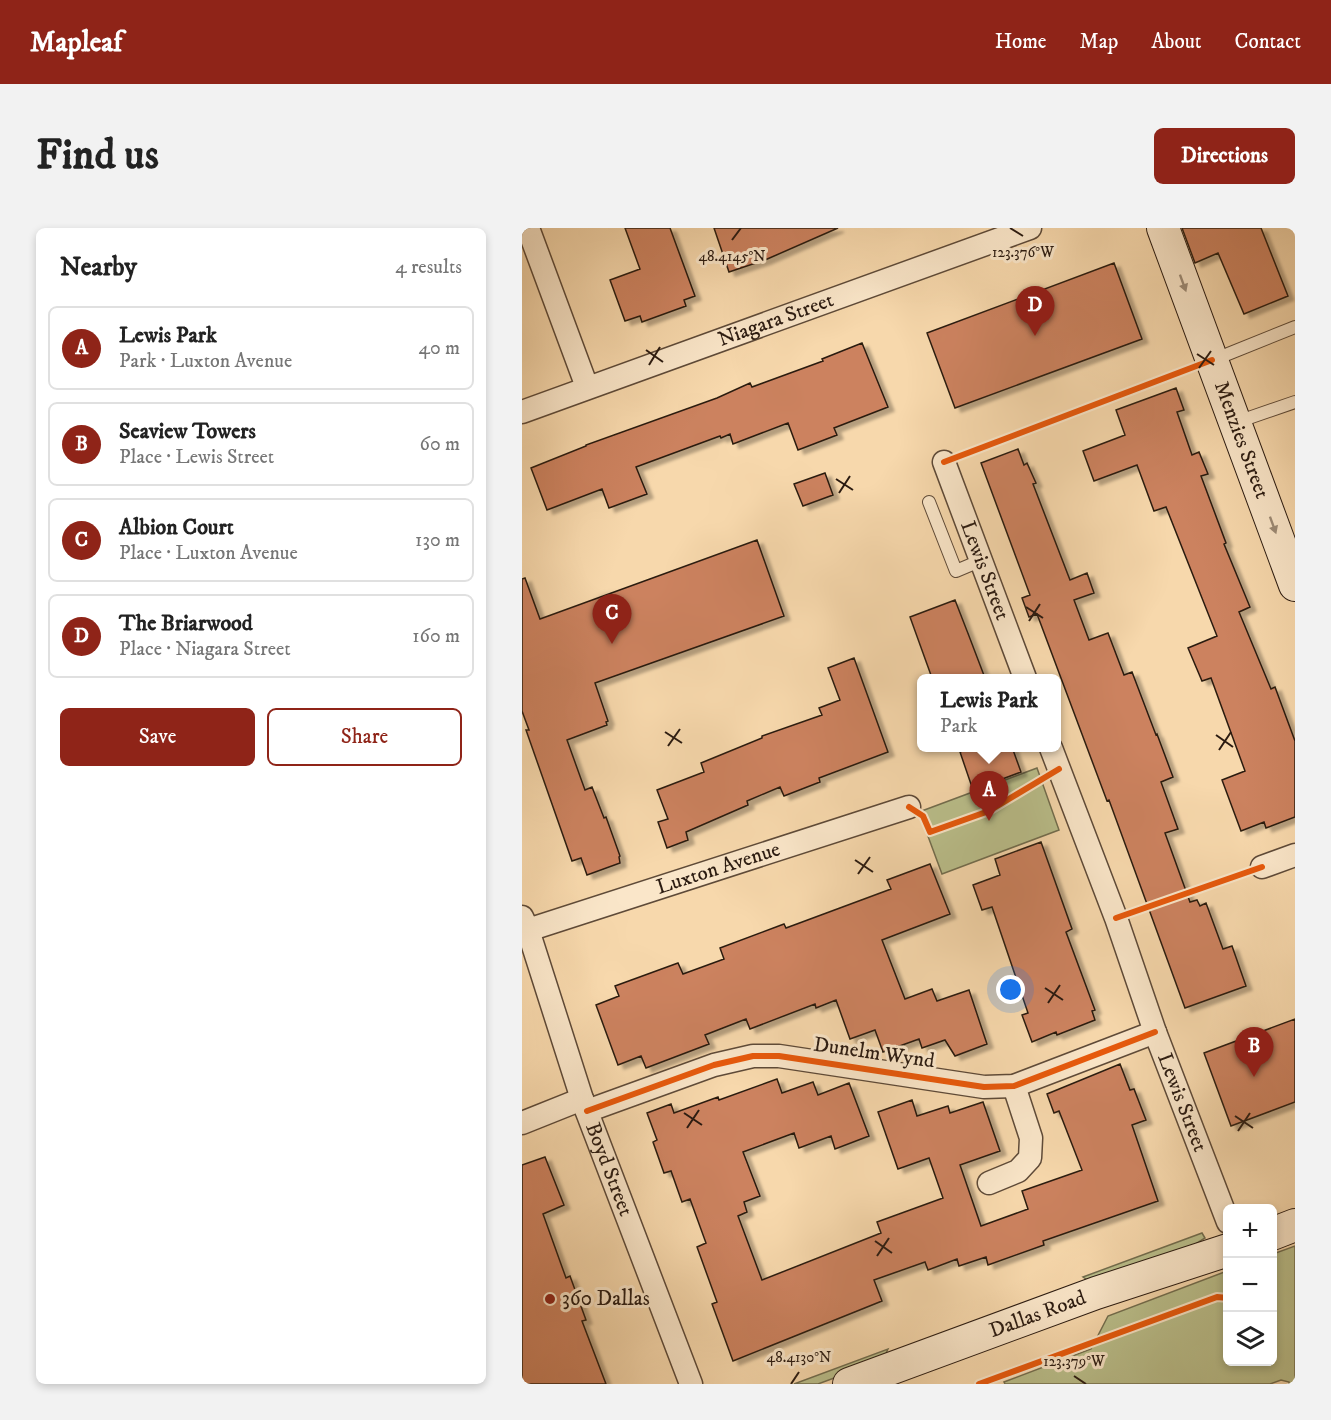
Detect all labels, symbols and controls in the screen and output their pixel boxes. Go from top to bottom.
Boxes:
text: Mapleaf [30,25,122,60]
text: Home [995,29,1047,55]
text: Map [1080,29,1118,55]
text: About [1151,29,1202,55]
text: Contact [1235,29,1301,55]
button: Directions [1154,128,1295,184]
text: Find us [36,130,159,182]
text: 123.376°W [992,243,1054,262]
text: 48.4145°N [698,247,766,266]
text: Nearby [60,251,137,284]
text: 4 results [395,255,462,280]
one-way arrow [1179,274,1188,292]
pin: D [1016,286,1054,336]
street label: Niagara Street [714,287,838,353]
text: Lewis Park [119,322,217,349]
text: A [75,336,88,361]
text: 40 m [418,336,460,361]
text: Park · Luxton Avenue [119,349,292,374]
street label: Menzies Street [1208,378,1275,502]
text: Seaview Towers [119,418,256,445]
text: B [75,432,88,457]
text: 60 m [420,432,460,457]
text: Place · Lewis Street [119,445,274,470]
text: Albion Court [119,514,234,541]
one-way arrow [1268,516,1278,534]
street label: Lewis Street [954,517,1015,624]
text: C [75,528,88,553]
text: 130 m [415,528,460,553]
text: Place · Luxton Avenue [119,541,298,566]
pin: C [592,594,632,644]
text: The Briarwood [119,610,253,637]
text: D [74,624,89,649]
text: 160 m [412,624,460,649]
text: Place · Niagara Street [119,637,291,662]
popup [917,674,1061,752]
text: Lewis Park [940,687,1038,714]
button: Save [60,708,255,766]
button: Share [267,708,462,766]
text: Park [940,714,977,739]
pin: A [970,772,1008,821]
street label: Luxton Avenue [653,836,784,901]
your location [996,975,1025,1004]
pin: B [1234,1028,1274,1077]
street label: Dunelm Wynd [812,1032,937,1074]
street label: Lewis Street [1151,1049,1213,1156]
street label: Boyd Street [579,1119,639,1220]
map controls [1223,1204,1277,1366]
button: + [1223,1204,1277,1258]
button: − [1223,1258,1277,1312]
street label: Dallas Road [986,1285,1090,1344]
place label: 360 Dallas [562,1286,650,1312]
marker: 360 Dallas [543,1292,557,1306]
button: layers [1223,1312,1277,1366]
text: 48.4130°N [767,1348,831,1367]
text: 123.379°W [1043,1352,1105,1371]

